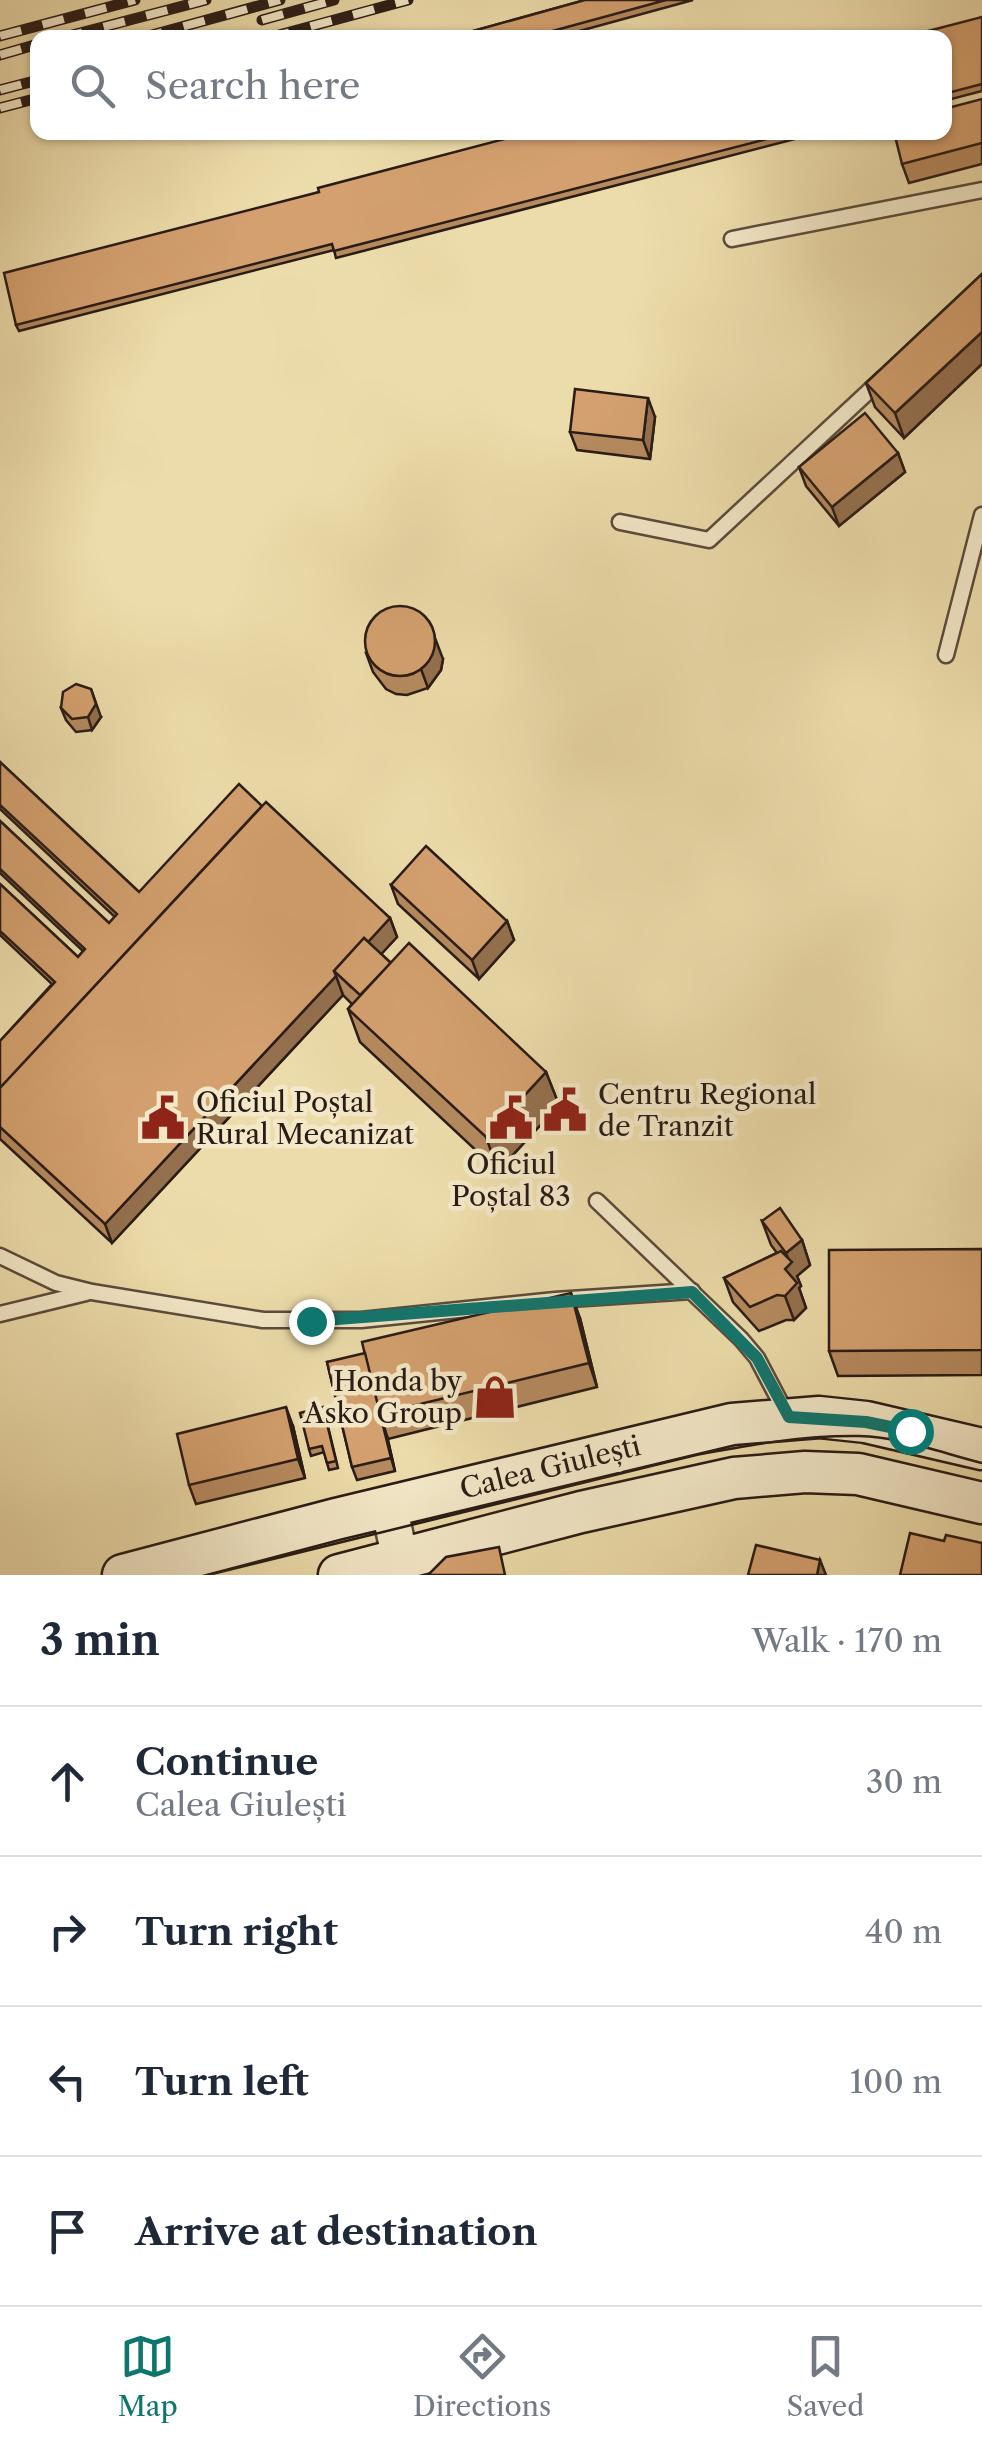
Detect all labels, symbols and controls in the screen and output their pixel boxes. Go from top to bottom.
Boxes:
search box [30,30,952,140]
icon: search [65,58,120,113]
text: Search here [145,62,360,109]
place label: Centru Regional de Tranzit [598,1077,816,1143]
place label: Oficiul Poștal Rural Mecanizat [196,1085,414,1151]
public building icon: Centru Regional de Tranzit [541,1086,589,1134]
public building icon: Oficiul Poștal Rural Mecanizat [139,1094,187,1142]
public building icon: Oficiul Poștal 83 [487,1094,535,1142]
place label: Oficiul Poștal 83 [451,1147,571,1213]
route end [289,1299,335,1345]
place label: Honda by Asko Group [303,1364,462,1430]
shop icon: Honda by Asko Group [471,1373,519,1421]
route start [888,1409,934,1455]
street label: Calea Giulești [456,1428,644,1506]
text: 3 min [40,1614,160,1666]
text: Walk · 170 m [752,1621,942,1660]
text: Continue [135,1738,318,1785]
icon: ahead [40,1754,95,1809]
text: 30 m [866,1762,942,1801]
text: Calea Giulești [135,1785,346,1824]
icon: right [40,1904,95,1959]
text: Turn right [135,1908,338,1955]
text: 40 m [865,1912,942,1951]
icon: left [40,2054,95,2109]
text: Turn left [135,2058,309,2105]
text: 100 m [850,2062,942,2101]
icon: arrive [40,2204,95,2259]
text: Arrive at destination [135,2208,538,2255]
tab: Map [118,2329,178,2423]
tab: Directions [413,2329,551,2423]
tab: Saved [787,2329,864,2423]

